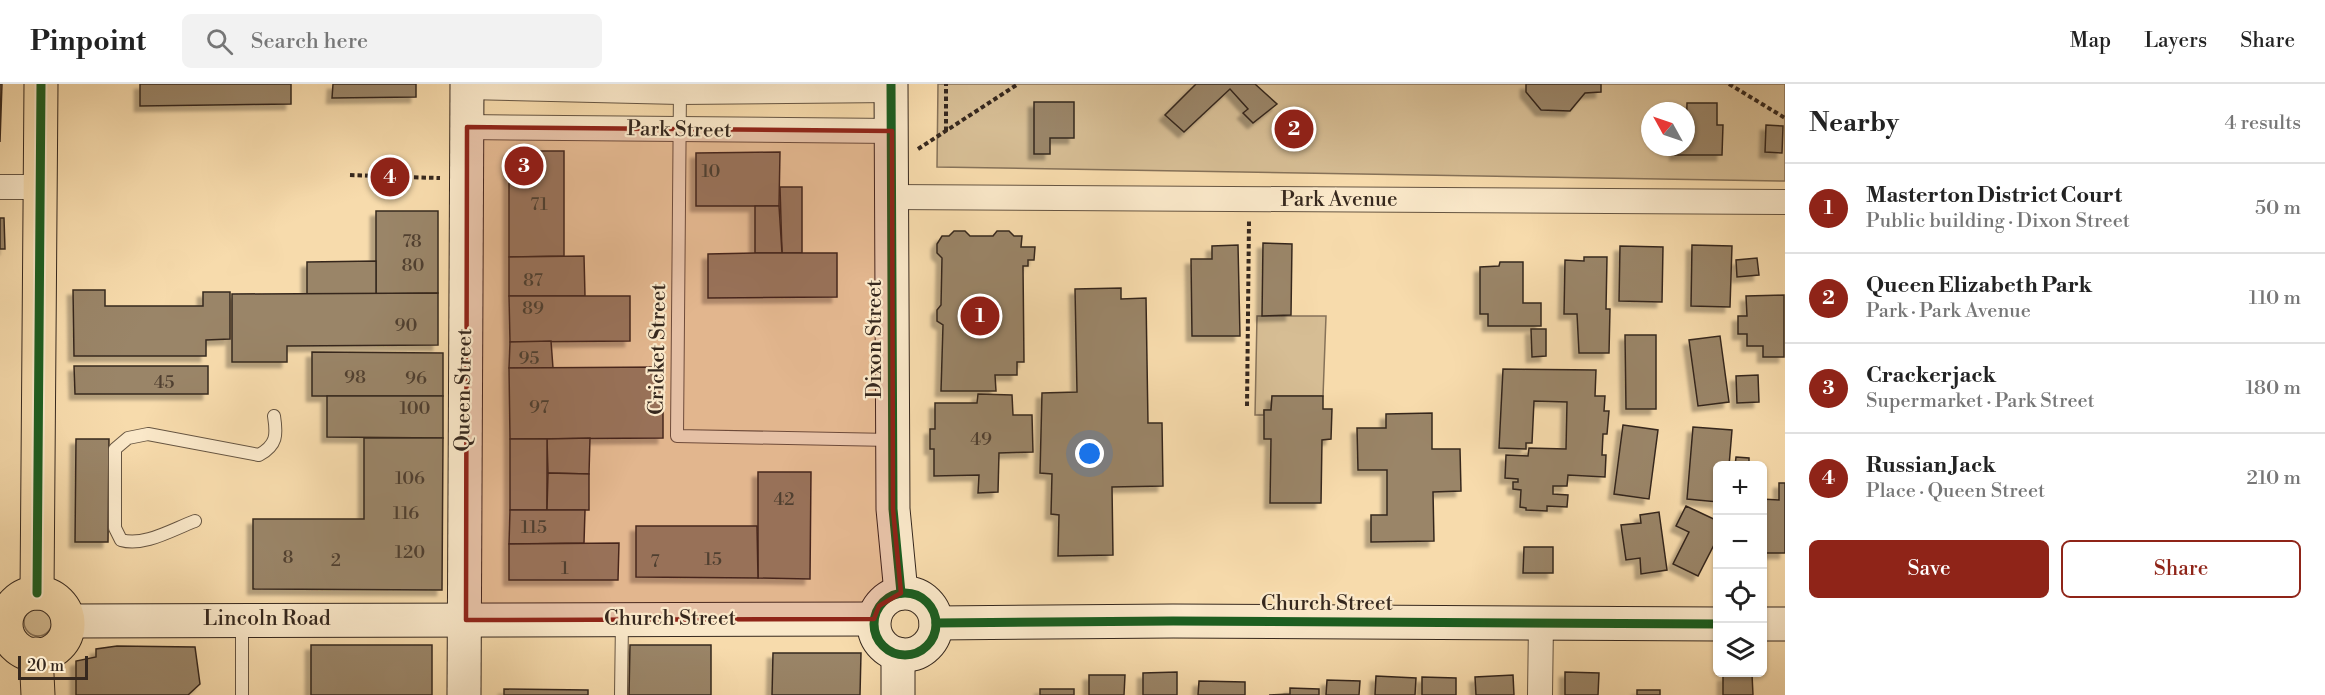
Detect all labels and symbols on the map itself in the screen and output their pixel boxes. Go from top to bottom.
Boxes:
north arrow [1641,102,1695,156]
pin: 2 [1274,106,1314,152]
street label: Park Street [626,116,732,144]
pin: 3 [504,144,544,188]
pin: 4 [370,154,410,200]
house number: 10 [701,160,721,183]
street label: Park Avenue [1280,187,1398,213]
house number: 71 [530,193,548,216]
house number: 78 [402,230,422,253]
house number: 80 [402,254,425,277]
house number: 87 [523,269,543,292]
street label: Dixon Street [862,279,888,399]
street label: Cricket Street [644,282,672,415]
pin: 1 [960,294,1000,338]
house number: 89 [522,297,544,320]
house number: 90 [395,314,417,337]
street label: Queen Street [450,327,478,452]
house number: 95 [519,347,539,370]
house number: 98 [344,366,366,389]
house number: 96 [405,367,427,390]
house number: 45 [154,371,174,394]
house number: 97 [529,396,549,419]
house number: 100 [399,397,431,420]
house number: 49 [970,428,992,451]
your location [1075,439,1104,468]
house number: 106 [395,467,425,490]
house number: 42 [774,488,794,511]
house number: 116 [393,502,419,525]
house number: 115 [521,516,547,539]
house number: 120 [395,541,425,564]
house number: 8 [282,546,294,569]
house number: 15 [704,548,722,571]
house number: 2 [331,549,341,572]
house number: 7 [650,550,660,573]
house number: 1 [561,557,569,580]
street label: Church Street [1261,591,1394,617]
street label: Lincoln Road [203,606,331,632]
street label: Church Street [604,606,737,632]
scale bar [18,653,88,680]

